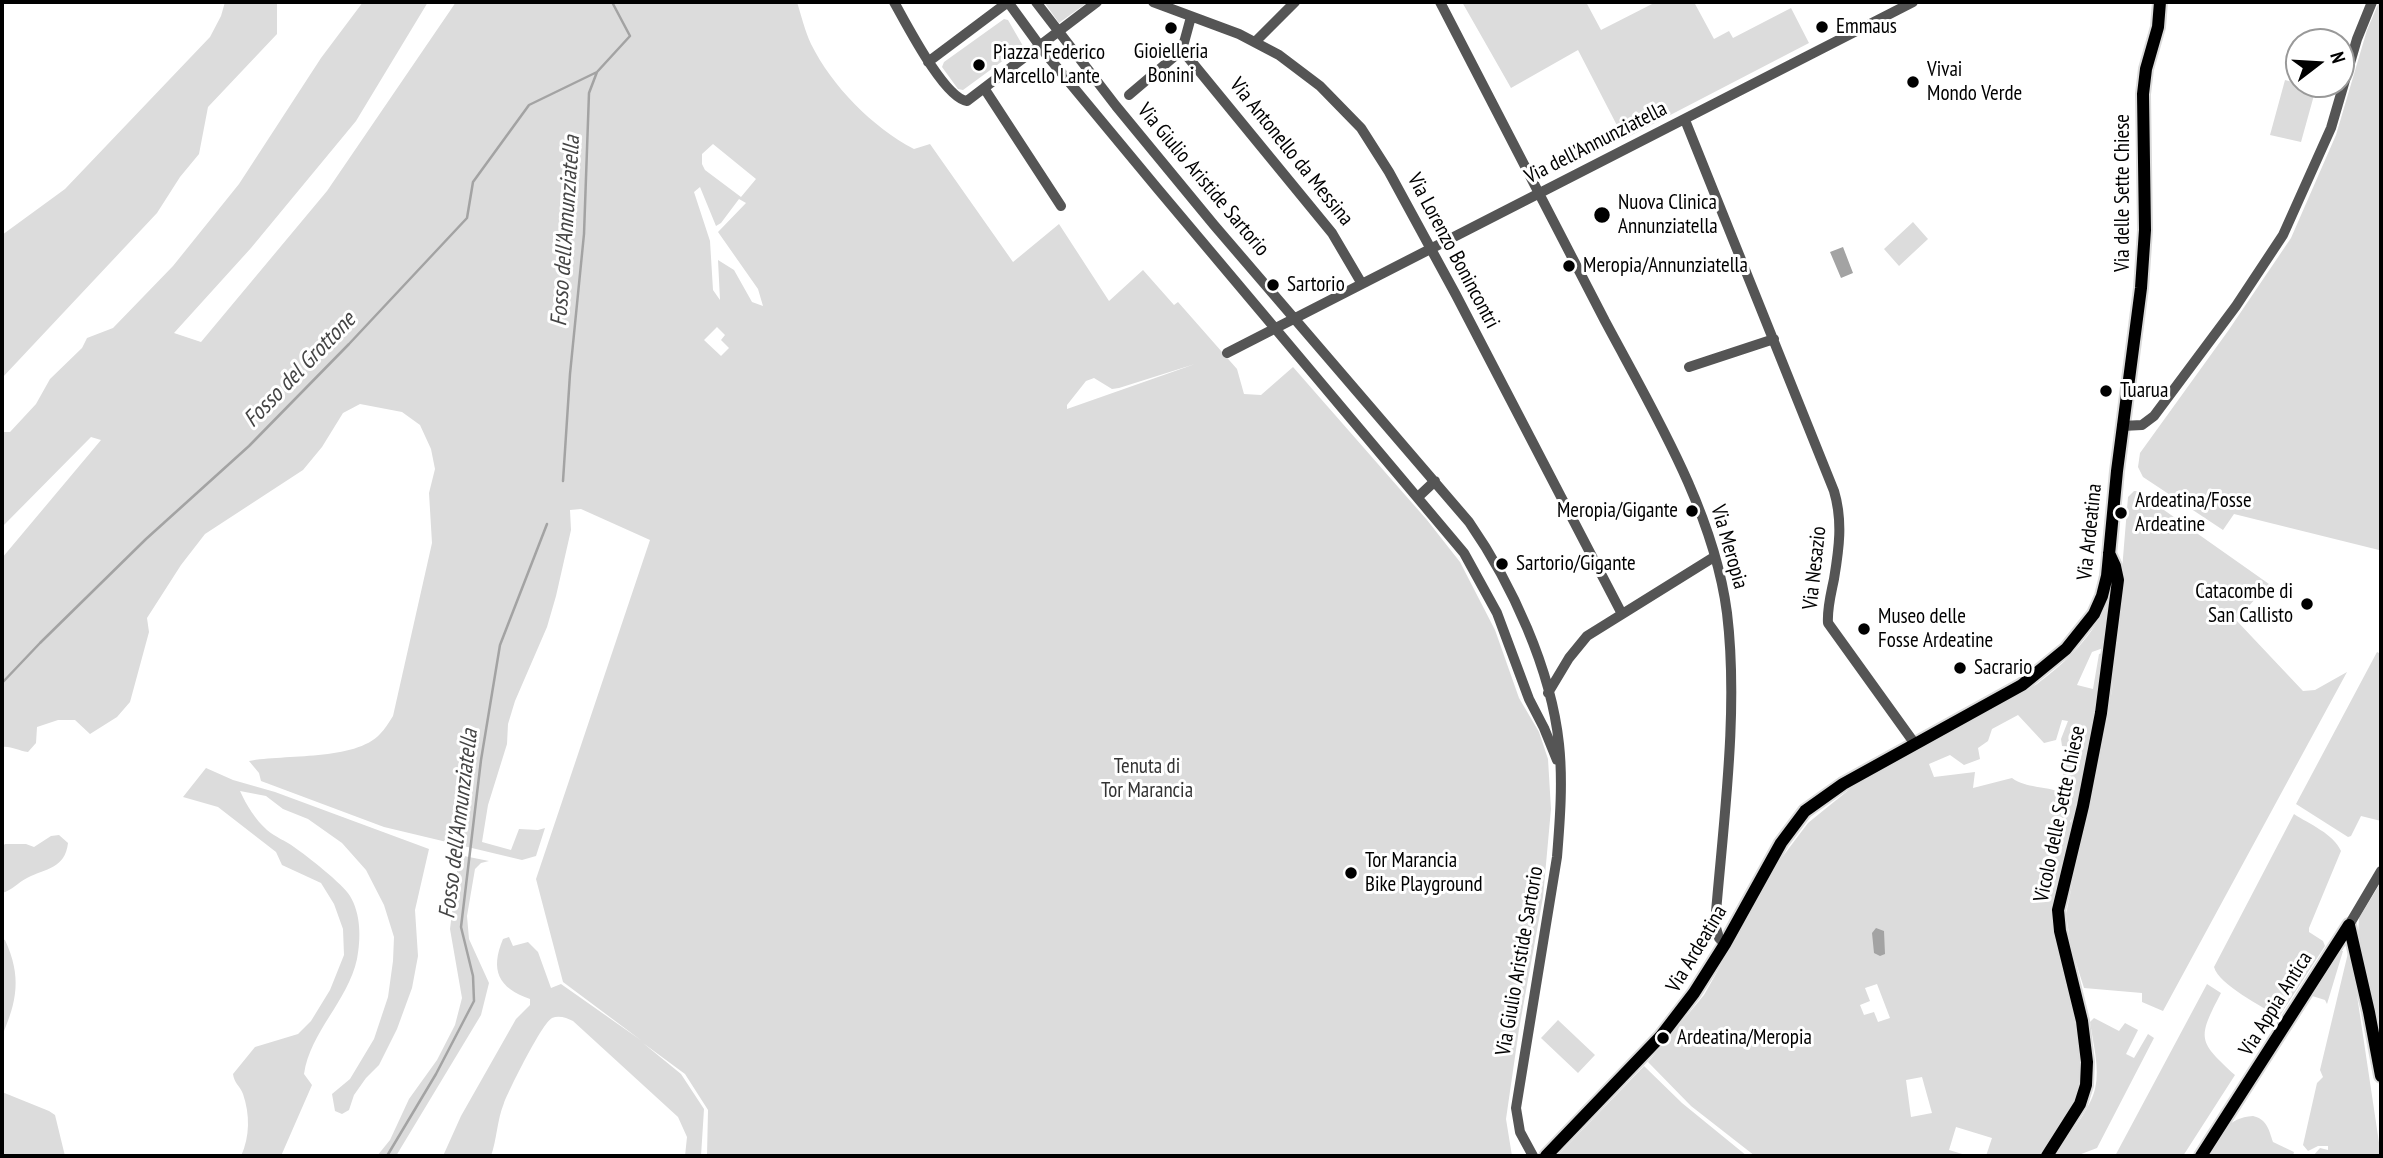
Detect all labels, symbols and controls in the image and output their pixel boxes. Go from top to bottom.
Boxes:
place label: Emmaus [1836,14,1897,40]
marker: Emmaus [1814,19,1830,35]
marker: Gioielleria Bonini [1163,20,1179,36]
north arrow [2285,28,2355,98]
place label: Gioielleria Bonini [1134,39,1208,89]
place label: Piazza Federico Marcello Lante [993,40,1105,90]
text: N [2325,49,2351,66]
marker: Piazza Federico Marcello Lante [971,57,987,73]
place label: Vivai Mondo Verde [1927,57,2022,107]
street label: Via Antonello da Messina [1224,73,1358,231]
marker: Vivai Mondo Verde [1905,74,1921,90]
street label: Via dell'Annunziatella [1521,96,1671,190]
street label: Via Giulio Aristide Sartorio [1132,98,1274,262]
street label: Via delle Sette Chiese [2110,114,2136,272]
water label: Fosso dell'Annunziatella [546,135,586,327]
street label: Via Lorenzo Bonincontri [1402,169,1504,333]
place label: Nuova Clinica Annunziatella [1618,190,1718,240]
marker: Nuova Clinica Annunziatella [1592,205,1612,225]
place label: Meropia/Annunziatella [1583,253,1748,279]
marker: Meropia/Annunziatella [1561,258,1577,274]
place label: Sartorio [1287,272,1345,298]
marker: Sartorio [1265,277,1281,293]
water label: Fosso del Grottone [238,307,362,433]
place label: Tuarua [2120,378,2168,404]
marker: Tuarua [2098,383,2114,399]
street label: Via Ardeatina [2072,482,2108,582]
place label: Ardeatina/Fosse Ardeatine [2135,488,2252,538]
place label: Meropia/Gigante [1557,498,1678,524]
street label: Via Meropia [1705,502,1753,592]
marker: Meropia/Gigante [1684,503,1700,519]
marker: Ardeatina/Fosse Ardeatine [2113,505,2129,521]
street label: Via Nesazio [1798,525,1832,611]
place label: Sartorio/Gigante [1516,551,1636,577]
marker: Sartorio/Gigante [1494,556,1510,572]
place label: Catacombe di San Callisto [2195,579,2293,629]
marker: Catacombe di San Callisto [2299,596,2315,612]
place label: Museo delle Fosse Ardeatine [1878,604,1993,654]
marker: Museo delle Fosse Ardeatine [1856,621,1872,637]
place label: Sacrario [1974,655,2032,681]
marker: Sacrario [1952,660,1968,676]
street label: Vicolo delle Sette Chiese [2029,724,2091,904]
water label: Fosso dell'Annunziatella [434,728,484,920]
park label: Tenuta di Tor Marancia [1101,754,1193,804]
place label: Tor Marancia Bike Playground [1365,848,1482,898]
street label: Via Giulio Aristide Sartorio [1491,864,1549,1058]
marker: Tor Marancia Bike Playground [1343,865,1359,881]
street label: Via Ardeatina [1661,901,1733,997]
street label: Via Appia Antica [2234,947,2318,1061]
place label: Ardeatina/Meropia [1677,1025,1812,1051]
marker: Ardeatina/Meropia [1655,1030,1671,1046]

